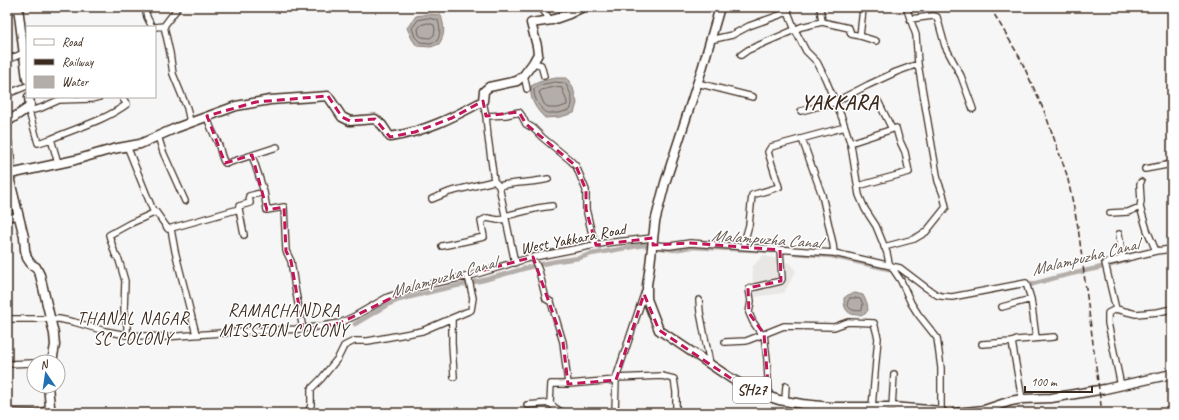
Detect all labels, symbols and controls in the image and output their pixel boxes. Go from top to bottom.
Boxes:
legend [26,26,156,98]
text: Road [62,34,84,50]
text: Railway [62,54,94,70]
text: Water [62,74,90,90]
district label: YAKKARA [801,90,879,115]
street label: West Yakkara Road [519,218,630,259]
water label: Malampuzha Canal [711,225,827,254]
water label: Malampuzha Canal [1029,232,1147,280]
water label: Malampuzha Canal [388,250,504,302]
district label: RAMACHANDRA MISSION COLONY [219,300,351,341]
district label: THANAL NAGAR SC COLONY [77,308,190,349]
north arrow [26,354,66,394]
text: N [39,356,51,372]
scale bar [1025,368,1092,394]
text: 100 m [1031,374,1058,390]
road number: SH27 [733,377,771,403]

